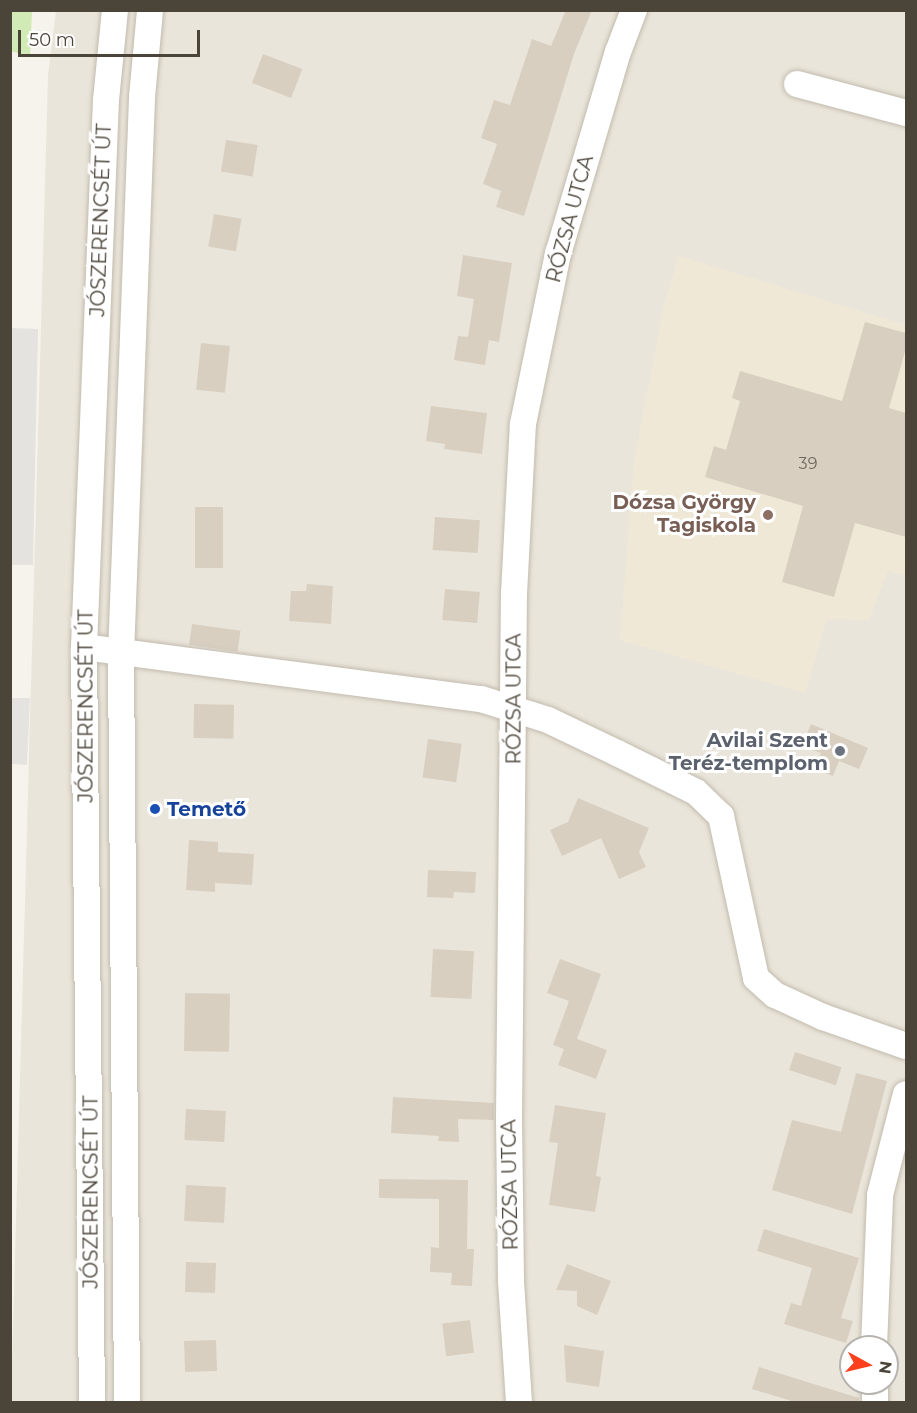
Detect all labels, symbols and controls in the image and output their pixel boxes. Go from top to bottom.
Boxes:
scale bar [21,18,202,56]
text: 50 m [29,29,75,51]
street label: JÓSZERENCSÉT ÚT [86,123,116,317]
street label: RÓZSA UTCA [541,153,599,285]
house number: 39 [799,454,817,474]
place label: Dózsa György Tagiskola [612,491,756,538]
marker: Dózsa György Tagiskola [761,508,775,522]
street label: JÓSZERENCSÉT ÚT [74,609,98,803]
street label: RÓZSA UTCA [502,634,526,764]
place label: Avilai Szent Teréz-templom [669,728,828,775]
marker: Avilai Szent Teréz-templom [833,744,847,758]
place label: Temető [167,797,246,821]
marker: Temető [148,802,162,816]
street label: JÓSZERENCSÉT ÚT [79,1095,103,1289]
street label: RÓZSA UTCA [497,1119,523,1251]
north arrow [839,1335,899,1395]
text: N [875,1360,896,1375]

